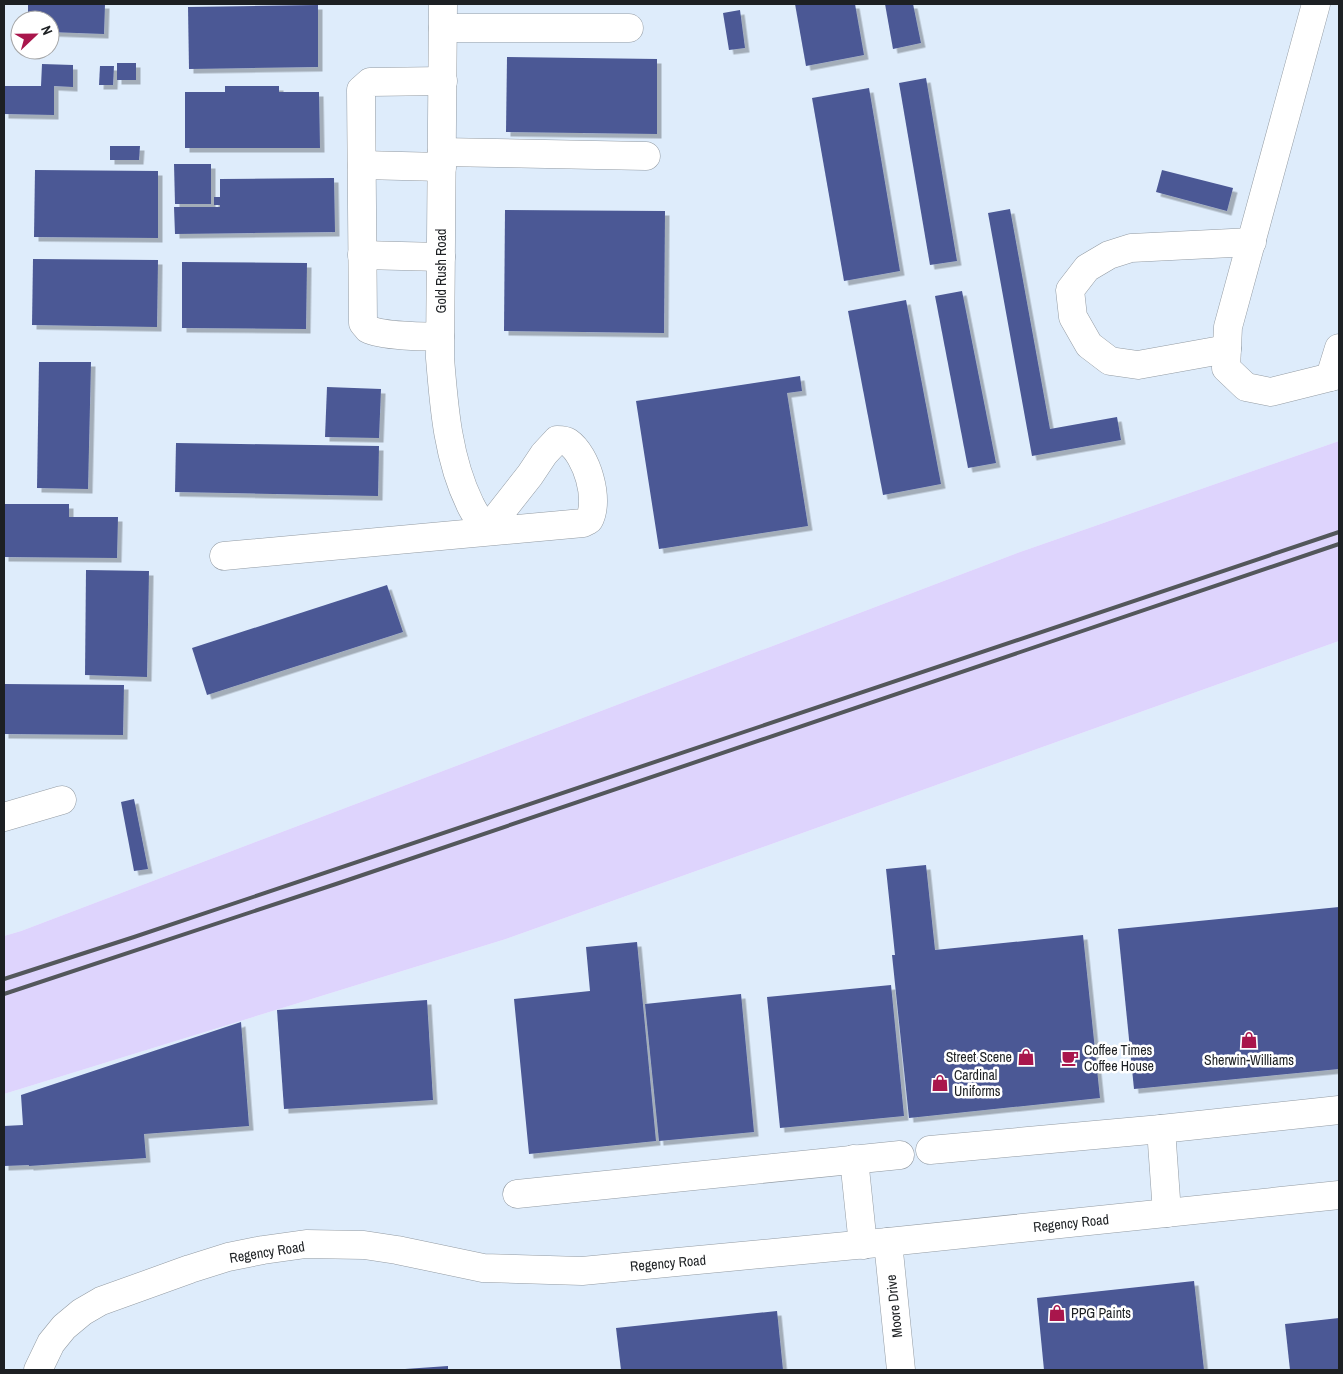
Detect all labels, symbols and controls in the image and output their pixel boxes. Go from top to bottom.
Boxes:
north arrow [10,10,60,60]
text: N [37,23,57,37]
street label: Gold Rush Road [432,229,450,313]
shop icon: Sherwin-Williams [1239,1030,1259,1050]
place label: Coffee Times Coffee House [1084,1041,1154,1075]
shop icon: Street Scene [1016,1047,1036,1067]
place label: Street Scene [946,1048,1012,1066]
cafe icon: Coffee Times Coffee House [1060,1048,1080,1068]
place label: Sherwin-Williams [1204,1051,1294,1069]
place label: Cardinal Uniforms [954,1066,1001,1100]
shop icon: Cardinal Uniforms [930,1073,950,1093]
street label: Regency Road [1032,1210,1110,1236]
street label: Regency Road [228,1237,306,1267]
street label: Regency Road [629,1251,707,1275]
street label: Moore Drive [882,1274,906,1338]
shop icon: PPG Paints [1047,1303,1067,1323]
place label: PPG Paints [1071,1304,1131,1322]

